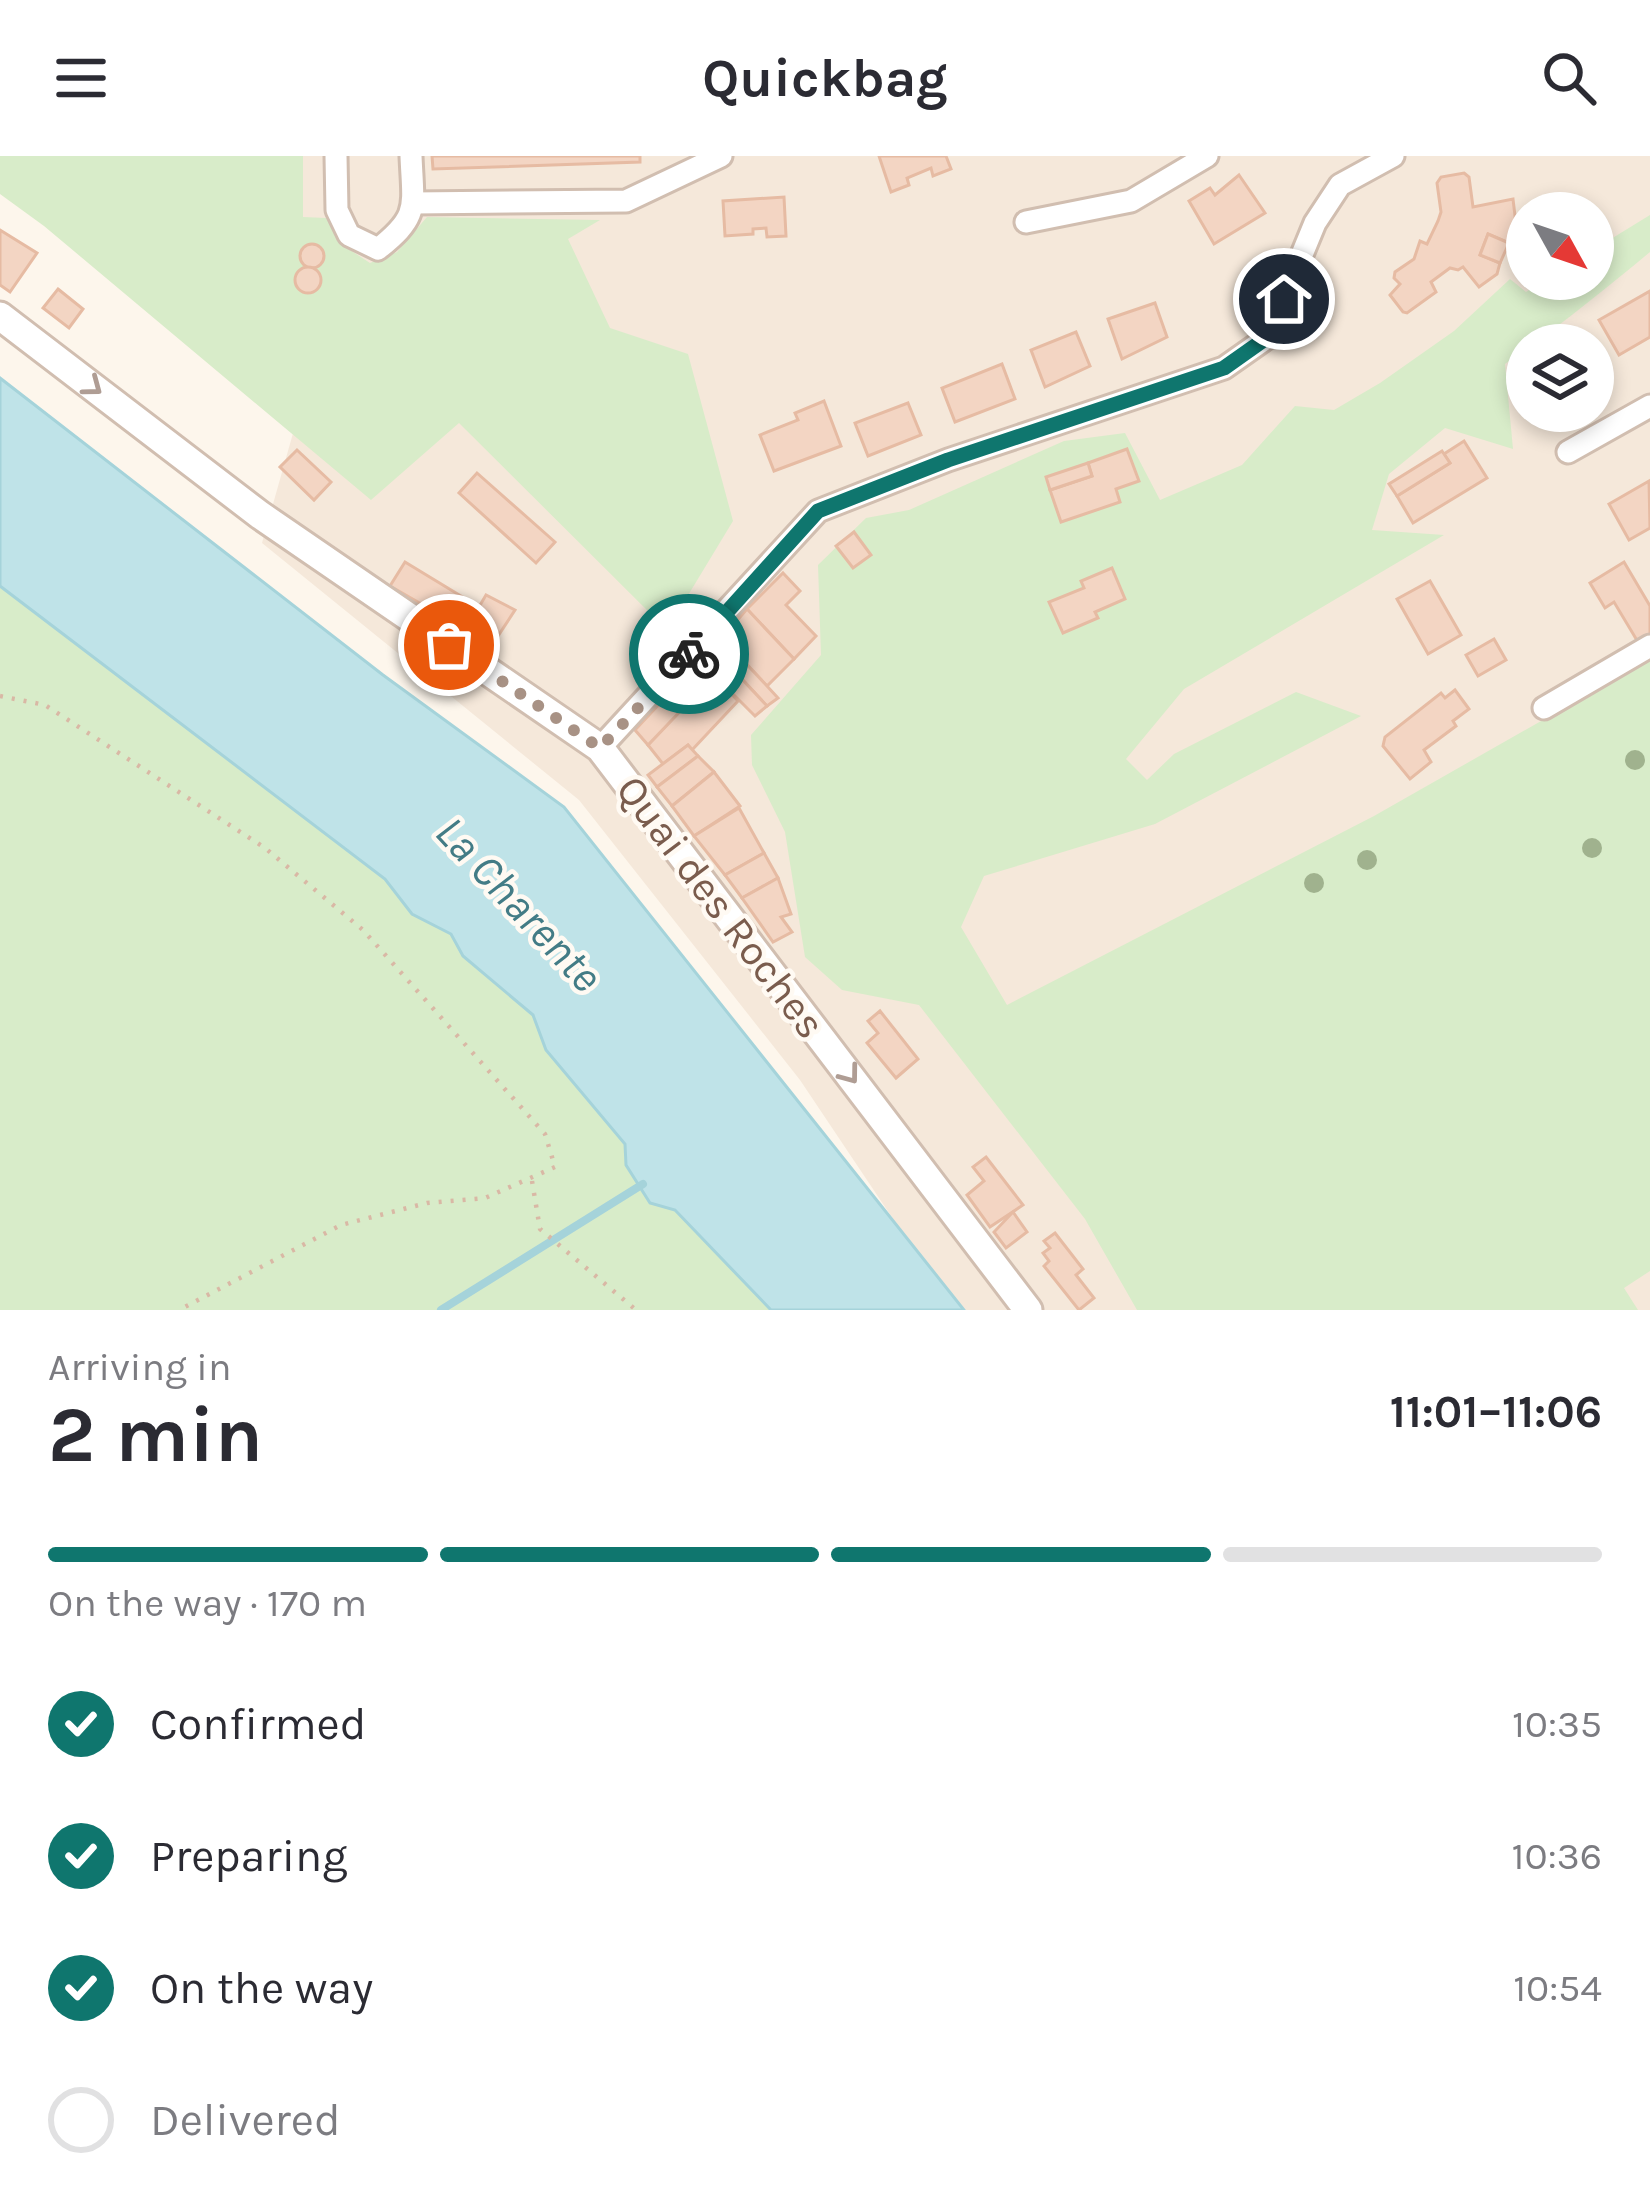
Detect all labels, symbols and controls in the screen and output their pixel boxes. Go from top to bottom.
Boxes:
icon: menu [48,45,114,111]
icon: search [1536,45,1602,111]
text: Quickbag [702,46,948,110]
north arrow [1506,192,1614,300]
map controls [1506,192,1614,432]
pin [1233,248,1335,350]
icon: home [1251,266,1317,332]
button: layers [1506,324,1614,432]
one-way arrow [79,373,101,394]
pin [398,594,500,696]
courier [629,594,749,714]
icon: bag [416,612,482,678]
icon: bike [656,621,722,687]
street label: Quai des Roches [606,766,836,1048]
water label: La Charente [425,806,613,1002]
one-way arrow [835,1061,857,1083]
text: Arriving in [48,1344,231,1390]
text: 11:01–11:06 [1390,1386,1602,1438]
text: 2 min [48,1389,263,1481]
text: On the way · 170 m [48,1580,367,1626]
icon: check [48,1691,114,1757]
text: Confirmed [150,1698,366,1750]
text: 10:35 [1512,1701,1602,1747]
icon: check [48,1823,114,1889]
text: Preparing [150,1830,348,1882]
text: 10:36 [1512,1833,1602,1879]
icon: check [48,1955,114,2021]
text: On the way [150,1962,373,2014]
text: 10:54 [1513,1965,1602,2011]
text: Delivered [150,2094,341,2146]

